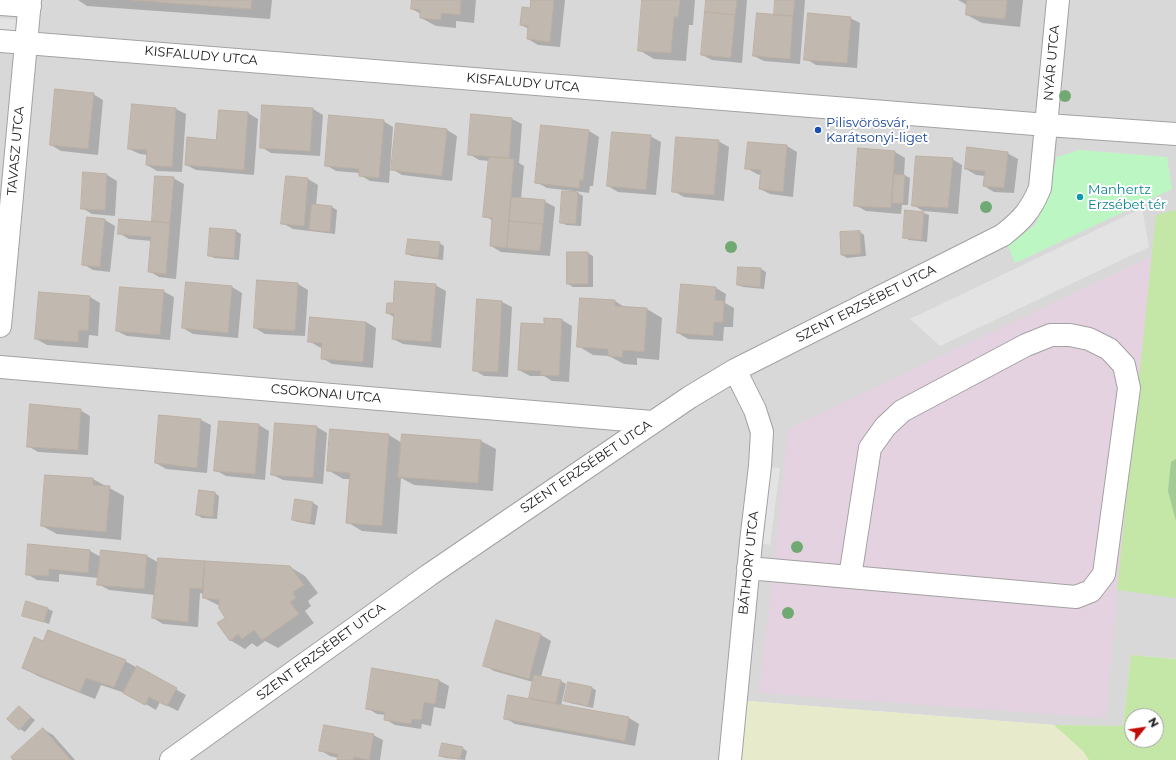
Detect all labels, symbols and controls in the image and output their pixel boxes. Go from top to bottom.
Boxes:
street label: NYÁR UTCA [1041,25,1063,101]
street label: KISFALUDY UTCA [144,43,258,69]
street label: KISFALUDY UTCA [466,70,580,96]
street label: TAVASZ UTCA [4,106,28,196]
place label: Pilisvörösvár, Karátsonyi-liget [826,115,928,146]
marker: Pilisvörösvár, Karátsonyi-liget [813,125,823,135]
place label: Manhertz Erzsébet tér [1088,182,1166,213]
marker: Manhertz Erzsébet tér [1075,192,1085,202]
street label: SZENT ERZSÉBET UTCA [793,262,939,346]
street label: CSOKONAI UTCA [270,381,382,407]
street label: SZENT ERZSÉBET UTCA [517,417,655,517]
street label: BÁTHORY UTCA [736,510,762,616]
street label: SZENT ERZSÉBET UTCA [254,600,388,704]
north arrow [1124,708,1164,748]
text: N [1145,715,1162,730]

